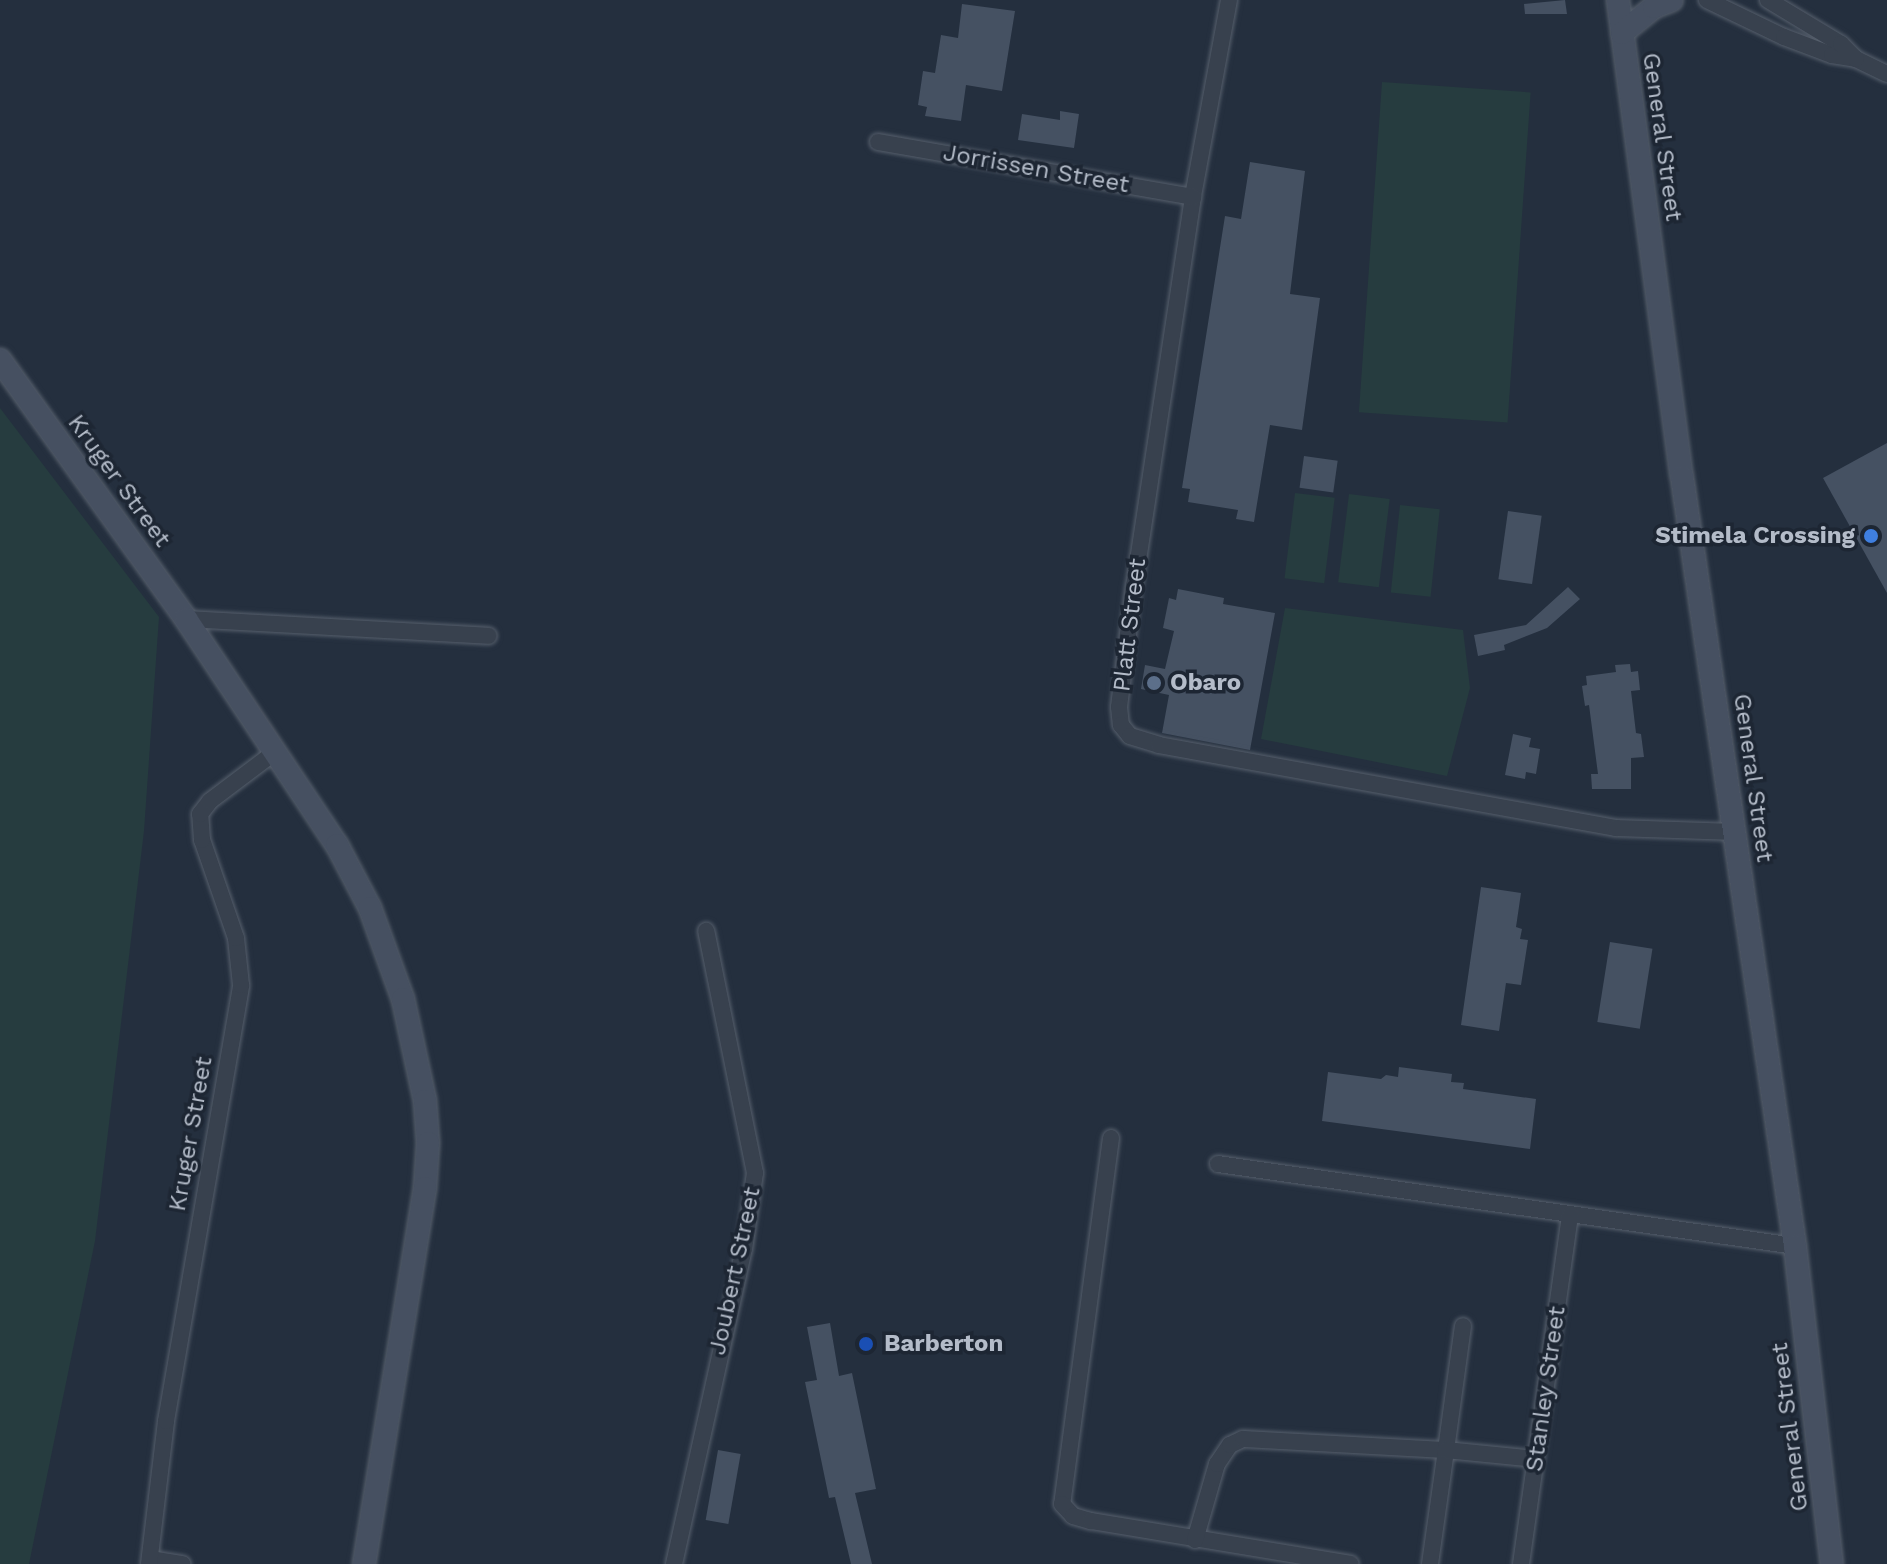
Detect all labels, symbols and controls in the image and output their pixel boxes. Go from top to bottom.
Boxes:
street label: General Street [1636,50,1688,224]
street label: Jorrissen Street [941,138,1131,200]
street label: Kruger Street [61,409,177,553]
place label: Stimela Crossing [1655,522,1855,550]
marker: Stimela Crossing [1862,527,1880,545]
street label: Platt Street [1108,557,1152,693]
place label: Obaro [1170,669,1241,697]
marker: Obaro [1145,674,1163,692]
street label: General Street [1727,691,1779,865]
street label: Kruger Street [163,1054,219,1214]
street label: Joubert Street [703,1184,767,1358]
street label: Stanley Street [1520,1304,1572,1474]
place label: Barberton [884,1330,1003,1358]
marker: Barberton [855,1333,877,1355]
street label: General Street [1765,1341,1815,1513]

